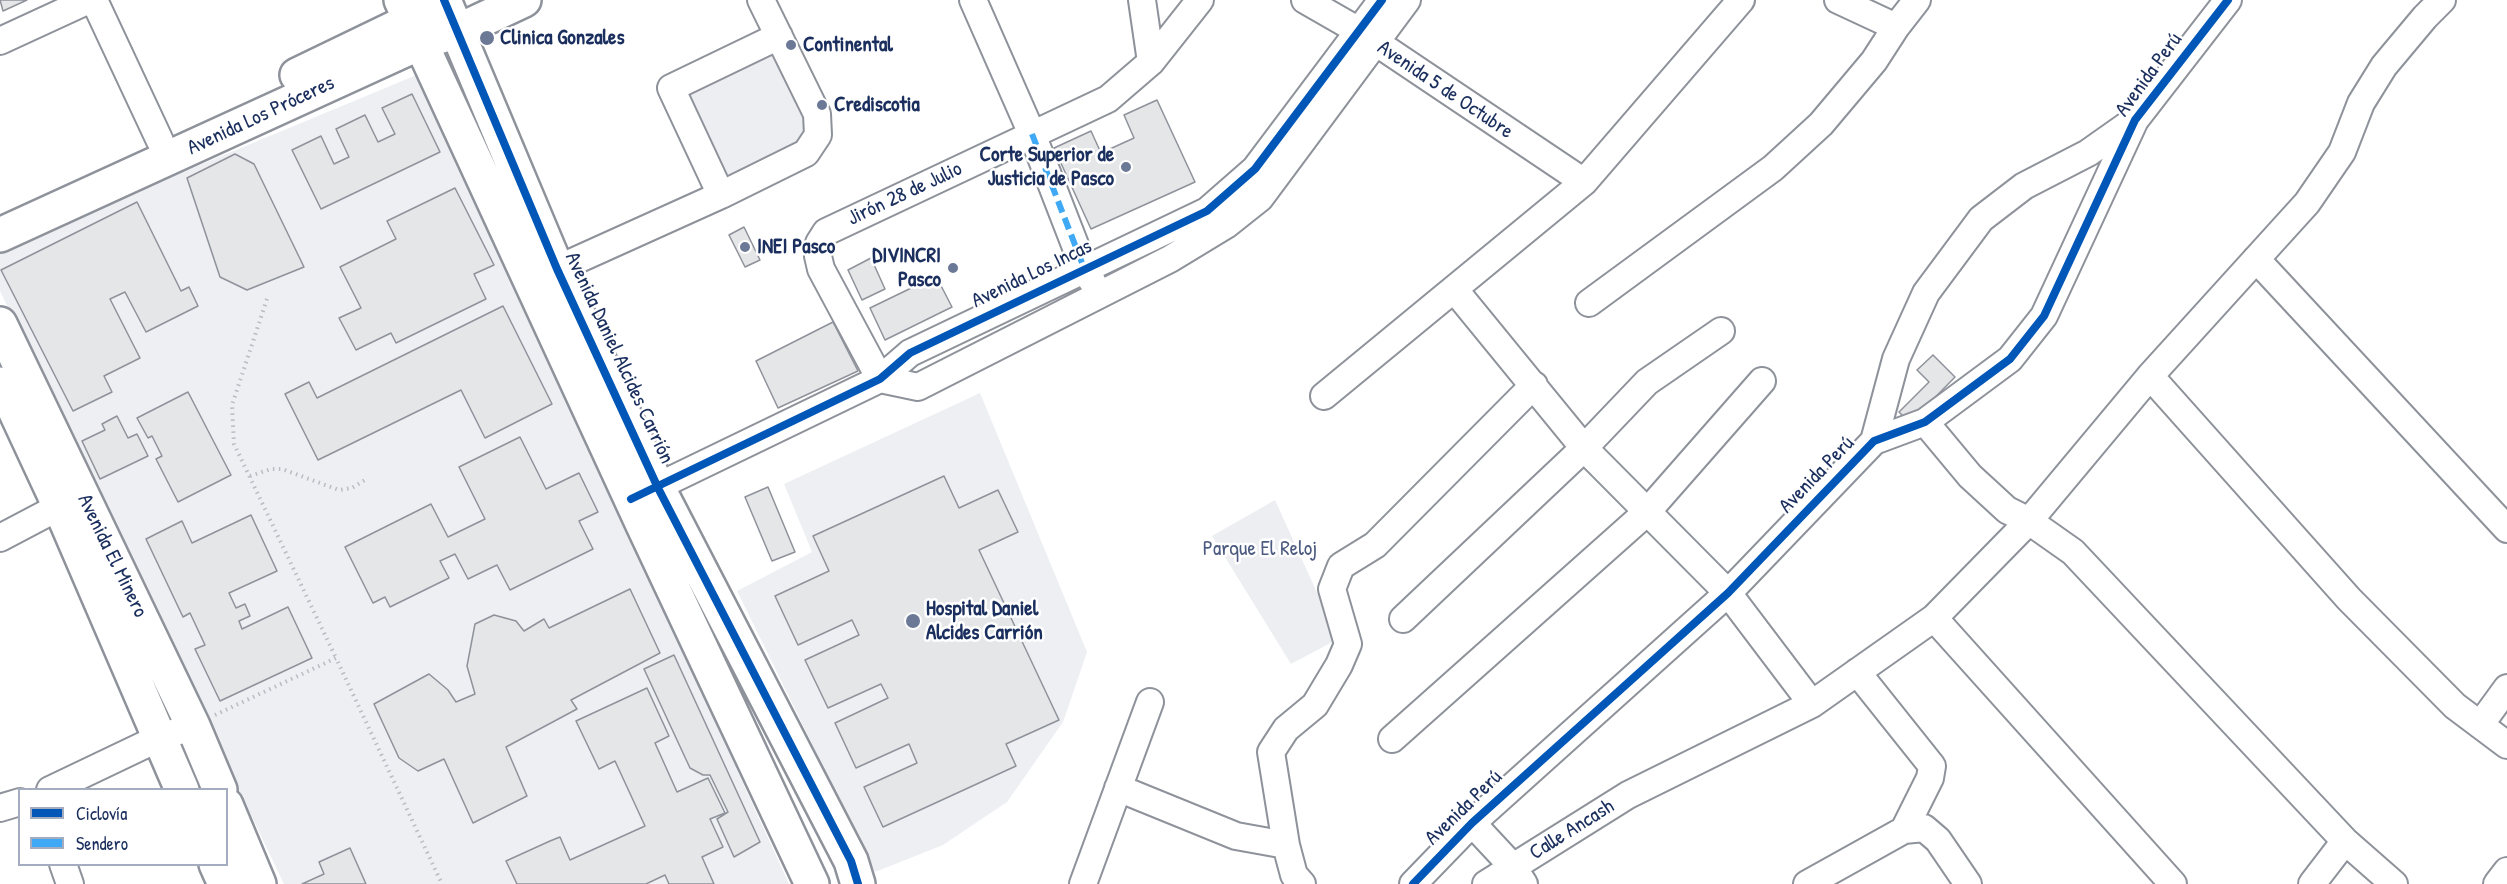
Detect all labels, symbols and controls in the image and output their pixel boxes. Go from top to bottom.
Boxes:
place label: Clinica Gonzales [500,25,624,51]
street label: Avenida Perú [2110,28,2188,122]
marker: Clinica Gonzales [478,29,496,47]
place label: Continental [803,32,893,58]
street label: Avenida 5 de Octubre [1372,35,1518,145]
marker: Continental [784,38,798,52]
street label: Avenida Los Próceres [183,71,339,161]
place label: Crediscotia [834,92,920,118]
marker: Crediscotia [815,98,829,112]
place label: Corte Superior de Justicia de Pasco [979,142,1114,192]
street label: Jirón 28 de Julio [844,157,966,231]
marker: Corte Superior de Justicia de Pasco [1119,160,1133,174]
place label: INEI Pasco [757,234,835,260]
street label: Avenida Los Incas [968,234,1096,314]
marker: INEI Pasco [738,240,752,254]
place label: DIVINCRI Pasco [872,243,941,293]
street label: Avenida Daniel Alcides Carrión [559,248,679,468]
marker: DIVINCRI Pasco [946,261,960,275]
street label: Avenida Perú [1774,431,1860,519]
street label: Avenida El Minero [71,490,153,622]
park label: Parque El Reloj [1203,536,1317,562]
place label: Hospital Daniel Alcides Carrión [926,596,1043,646]
marker: Hospital Daniel Alcides Carrión [904,612,922,630]
street label: Avenida Perú [1420,765,1508,851]
legend [18,788,228,866]
street label: Calle Ancash [1525,794,1619,866]
text: Ciclovía [76,801,127,826]
text: Sendero [76,831,128,856]

